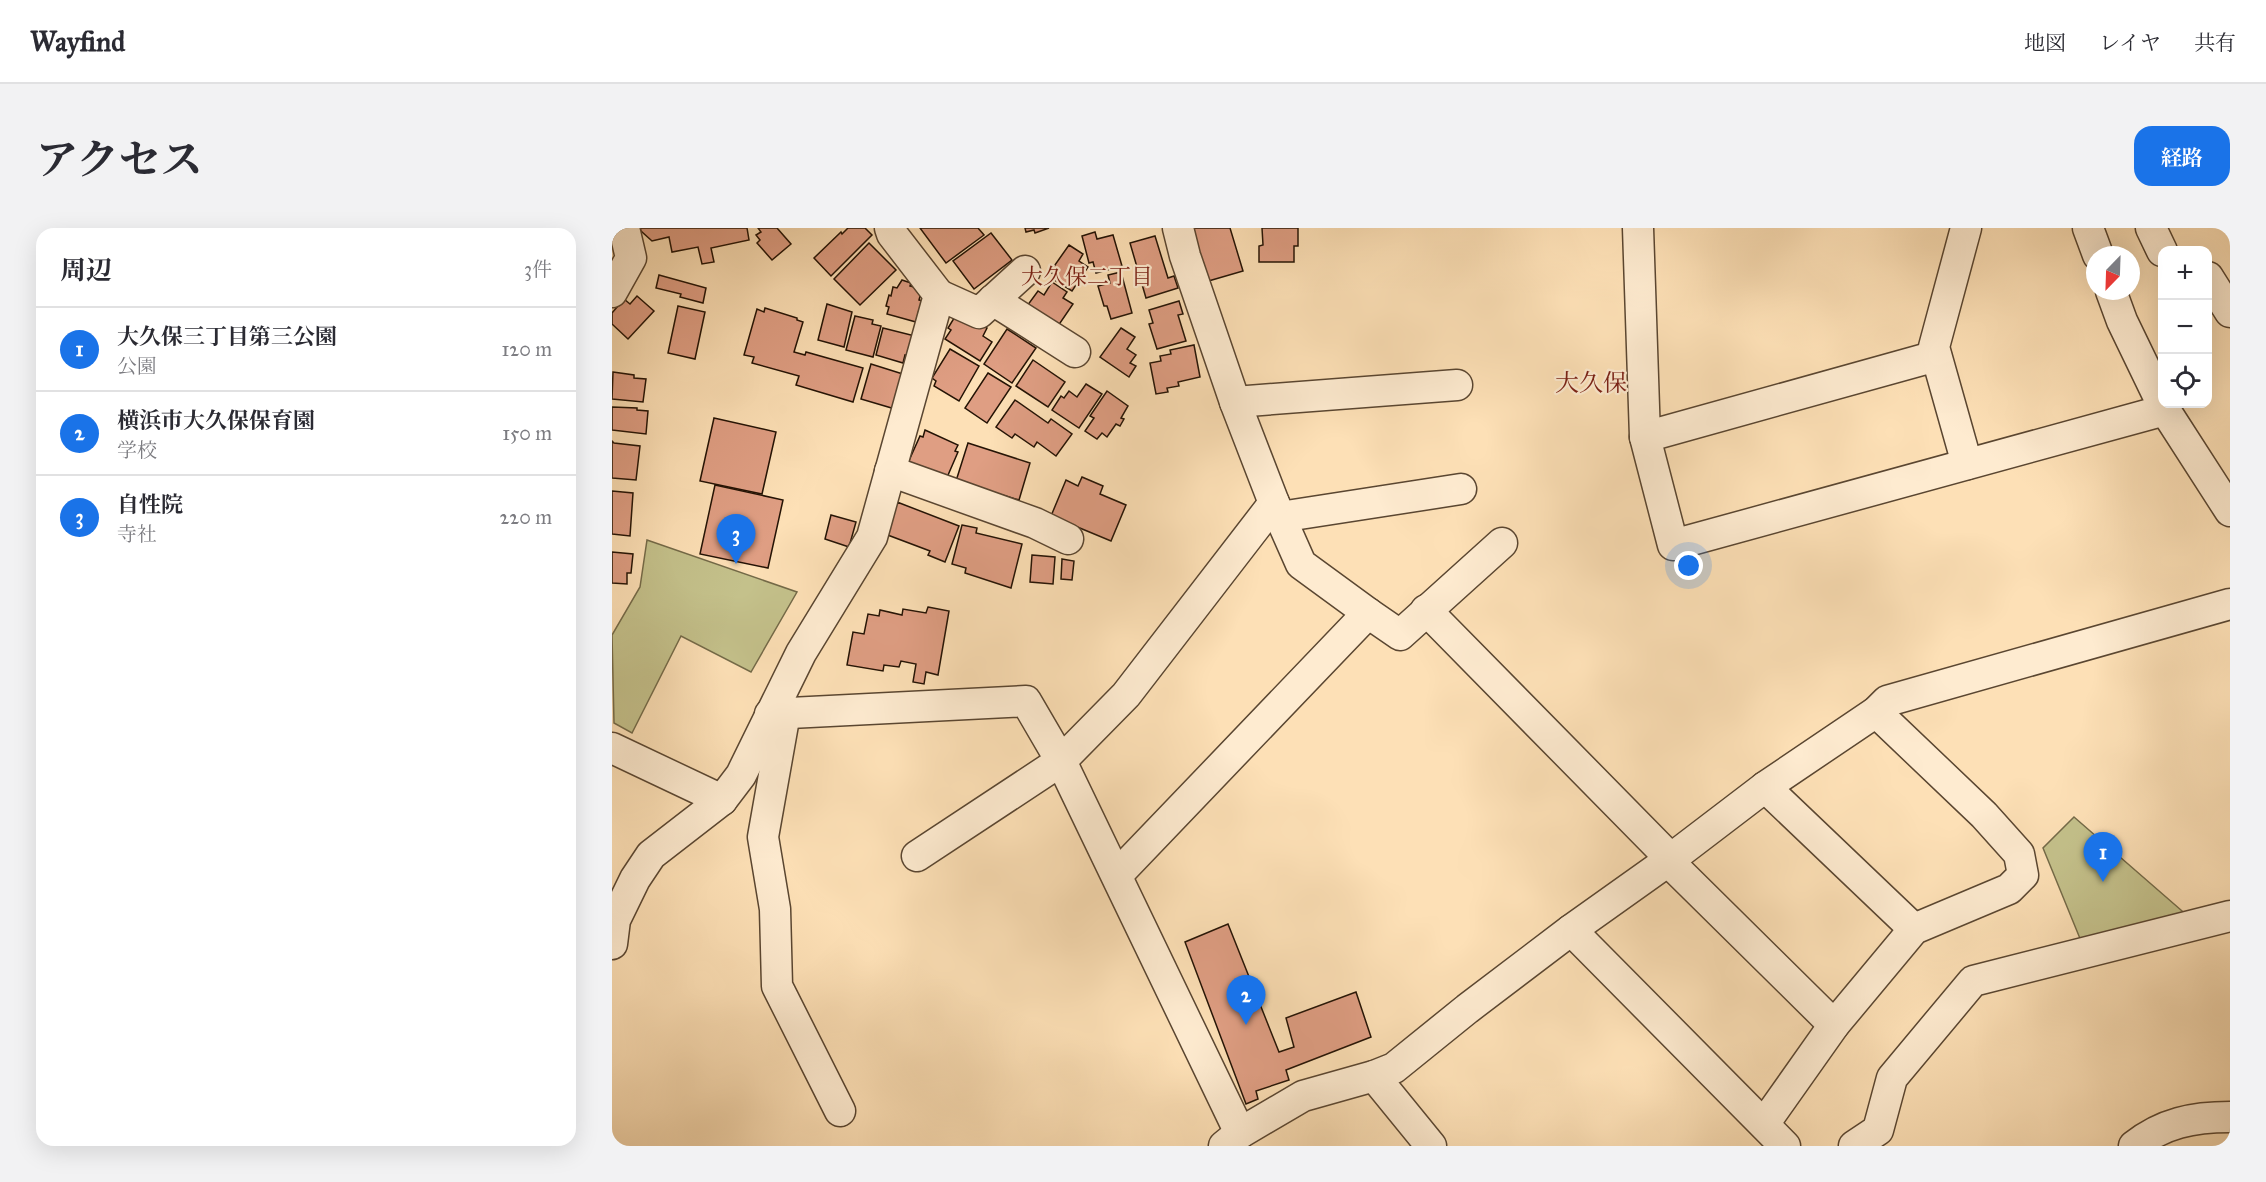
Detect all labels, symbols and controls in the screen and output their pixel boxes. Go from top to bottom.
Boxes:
text: Wayfind [30,24,125,59]
text: 地図 [2024,30,2066,56]
text: レイヤ [2099,30,2161,56]
text: 共有 [2194,30,2236,56]
button: 経路 [2134,126,2230,186]
text: アクセス [36,134,203,186]
north arrow [2086,246,2140,300]
map controls [2158,246,2212,408]
button: + [2158,246,2212,300]
text: 周辺 [60,254,112,286]
text: 3件 [524,257,552,281]
district label: 大久保二丁目 [1021,263,1153,290]
button: − [2158,300,2212,354]
text: 大久保三丁目第三公園 [117,323,337,350]
text: 1 [76,337,83,361]
text: 120 m [501,337,552,361]
text: 公園 [117,354,157,378]
button: locate [2158,354,2212,408]
district label: 大久保 [1555,368,1627,398]
text: 横浜市大久保保育園 [117,407,315,434]
text: 2 [75,421,84,445]
text: 150 m [502,421,552,445]
text: 学校 [117,438,157,462]
text: 自性院 [117,491,183,518]
text: 3 [76,505,84,529]
text: 220 m [500,505,552,529]
pin: 3 [716,514,756,564]
text: 寺社 [117,522,157,546]
your location [1674,551,1703,580]
pin: 1 [2084,832,2122,882]
pin: 2 [1226,976,1266,1025]

